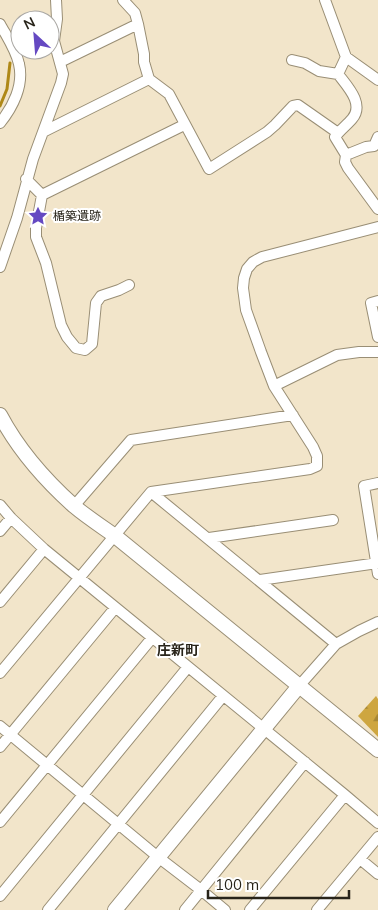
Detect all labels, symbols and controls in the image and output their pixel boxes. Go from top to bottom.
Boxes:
north arrow [10,10,60,60]
text: N [21,13,38,34]
place icon: 楯築遺跡 [27,205,49,227]
place label: 楯築遺跡 [53,208,101,223]
district label: 庄新町 [157,641,199,659]
scale bar [208,868,349,900]
text: 100 m [215,875,259,894]

